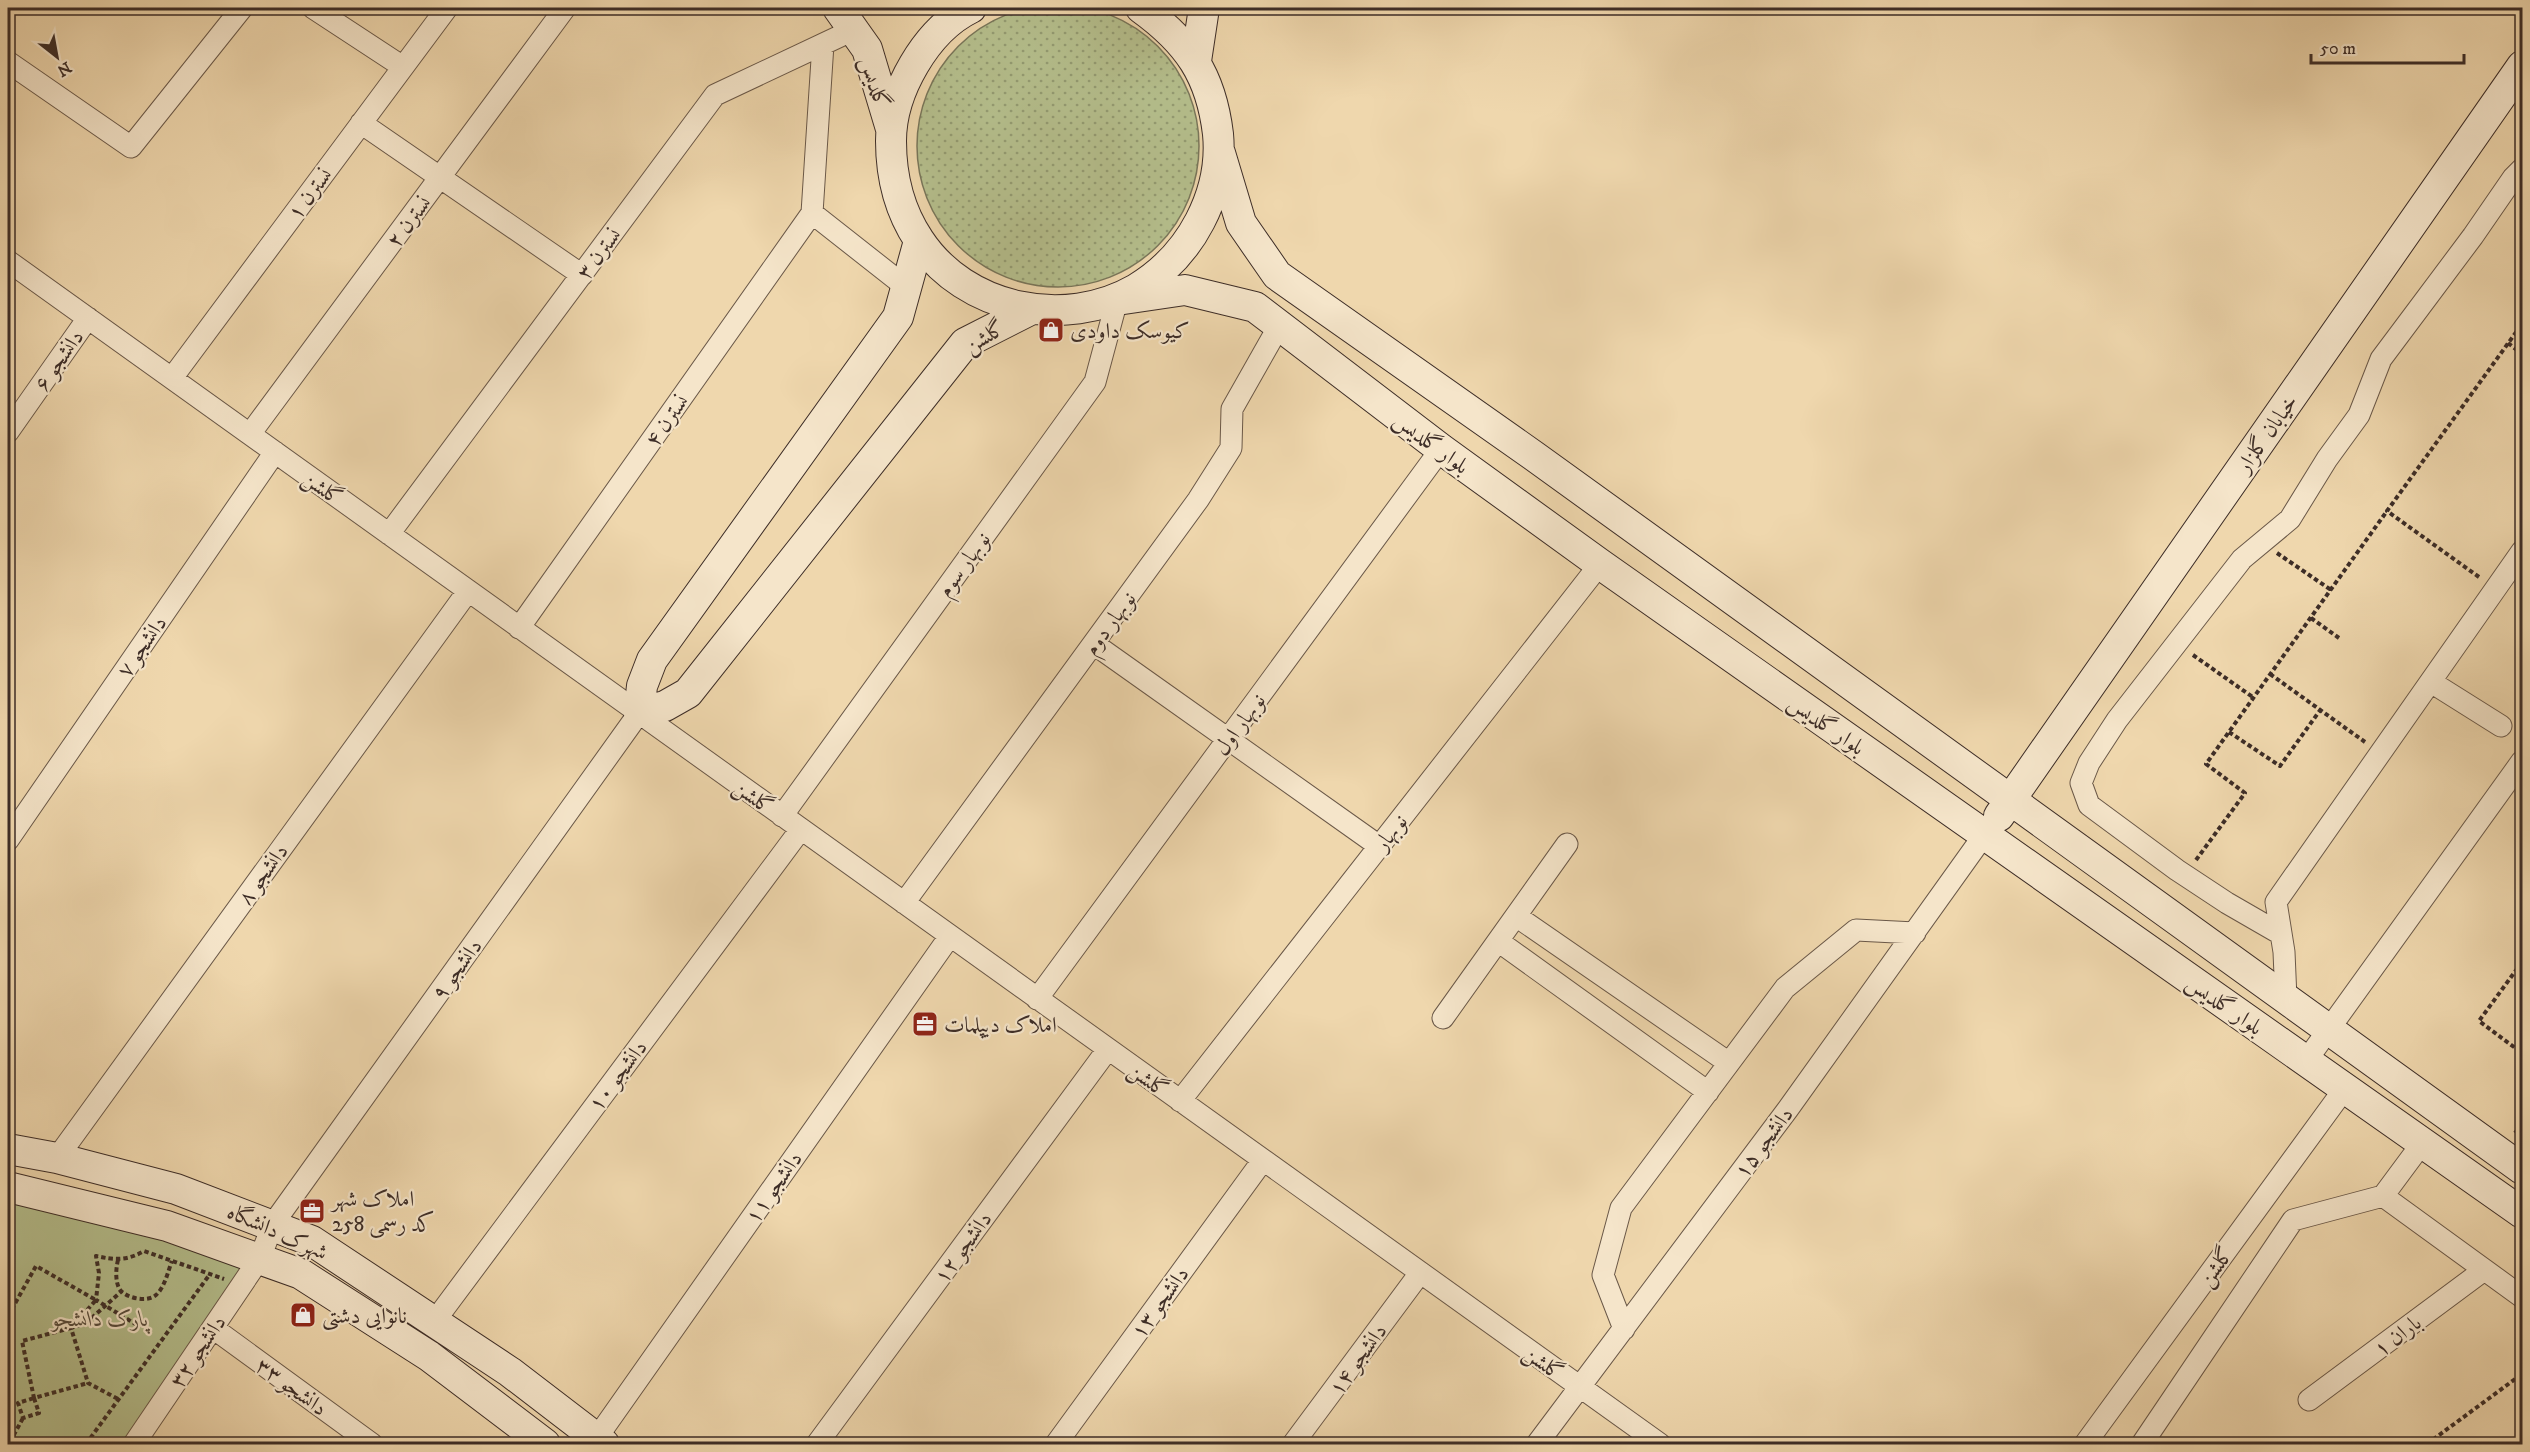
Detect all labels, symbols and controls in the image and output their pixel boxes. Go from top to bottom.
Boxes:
north arrow [27,27,87,87]
scale bar [2311,27,2464,65]
text: 50 m [2320,38,2356,60]
street label: گلدیس [853,53,897,112]
text: N [53,57,75,81]
street label: نسترن ۱ [282,163,338,225]
street label: نسترن ۲ [381,191,437,253]
street label: نسترن ۳ [571,223,627,285]
street label: گلشن [959,314,1011,361]
shop icon: کیوسک داودی [1036,315,1066,345]
place label: کیوسک داودی [1070,318,1190,345]
street label: دانشجو ۶ [28,325,90,397]
street label: نسترن ۴ [640,389,695,452]
street label: خیابان گلزار [2229,389,2304,480]
street label: بلوار گلدیس [1387,405,1475,481]
street label: گلشن [296,464,348,512]
street label: نوبهار سوم [932,527,1001,606]
street label: نوبهار دوم [1078,587,1146,664]
street label: دانشجو ۷ [111,611,173,683]
street label: نوبهار اول [1209,688,1272,761]
street label: بلوار گلدیس [1782,688,1870,762]
street label: گلشن [727,773,779,822]
street label: نوبهار [1367,809,1414,858]
street label: دانشجو ۸ [232,839,294,911]
street label: دانشجو ۹ [426,934,488,1006]
street label: بلوار گلدیس [2180,968,2268,1042]
office icon: املاک دیپلمات [910,1009,940,1039]
place label: املاک دیپلمات [944,1012,1057,1039]
street label: دانشجو ۱۰ [583,1035,654,1117]
street label: گلشن [1122,1056,1174,1105]
street label: دانشجو ۱۵ [1729,1102,1800,1184]
street label: دانشجو ۱۱ [740,1147,809,1229]
place label: املاک شهر کد رسمی 258 [330,1186,435,1239]
office icon: املاک شهر کد رسمی 258 [297,1196,327,1226]
street label: شهرک دانشگاه [223,1197,332,1267]
street label: دانشجو ۱۲ [928,1207,998,1289]
street label: گلشن [2192,1241,2241,1293]
street label: دانشجو ۱۳ [1125,1262,1195,1344]
shop icon: نانوایی دشتی [288,1300,318,1330]
place label: نانوایی دشتی [322,1303,407,1331]
park label: پارک دانشجو [50,1306,151,1335]
street label: باران ۱ [2369,1309,2427,1363]
street label: دانشجو ۳۲ [164,1310,232,1393]
street label: دانشجو ۱۴ [1323,1319,1393,1401]
street label: گلشن [1517,1339,1569,1388]
street label: دانشجو ۳۳ [250,1352,332,1422]

